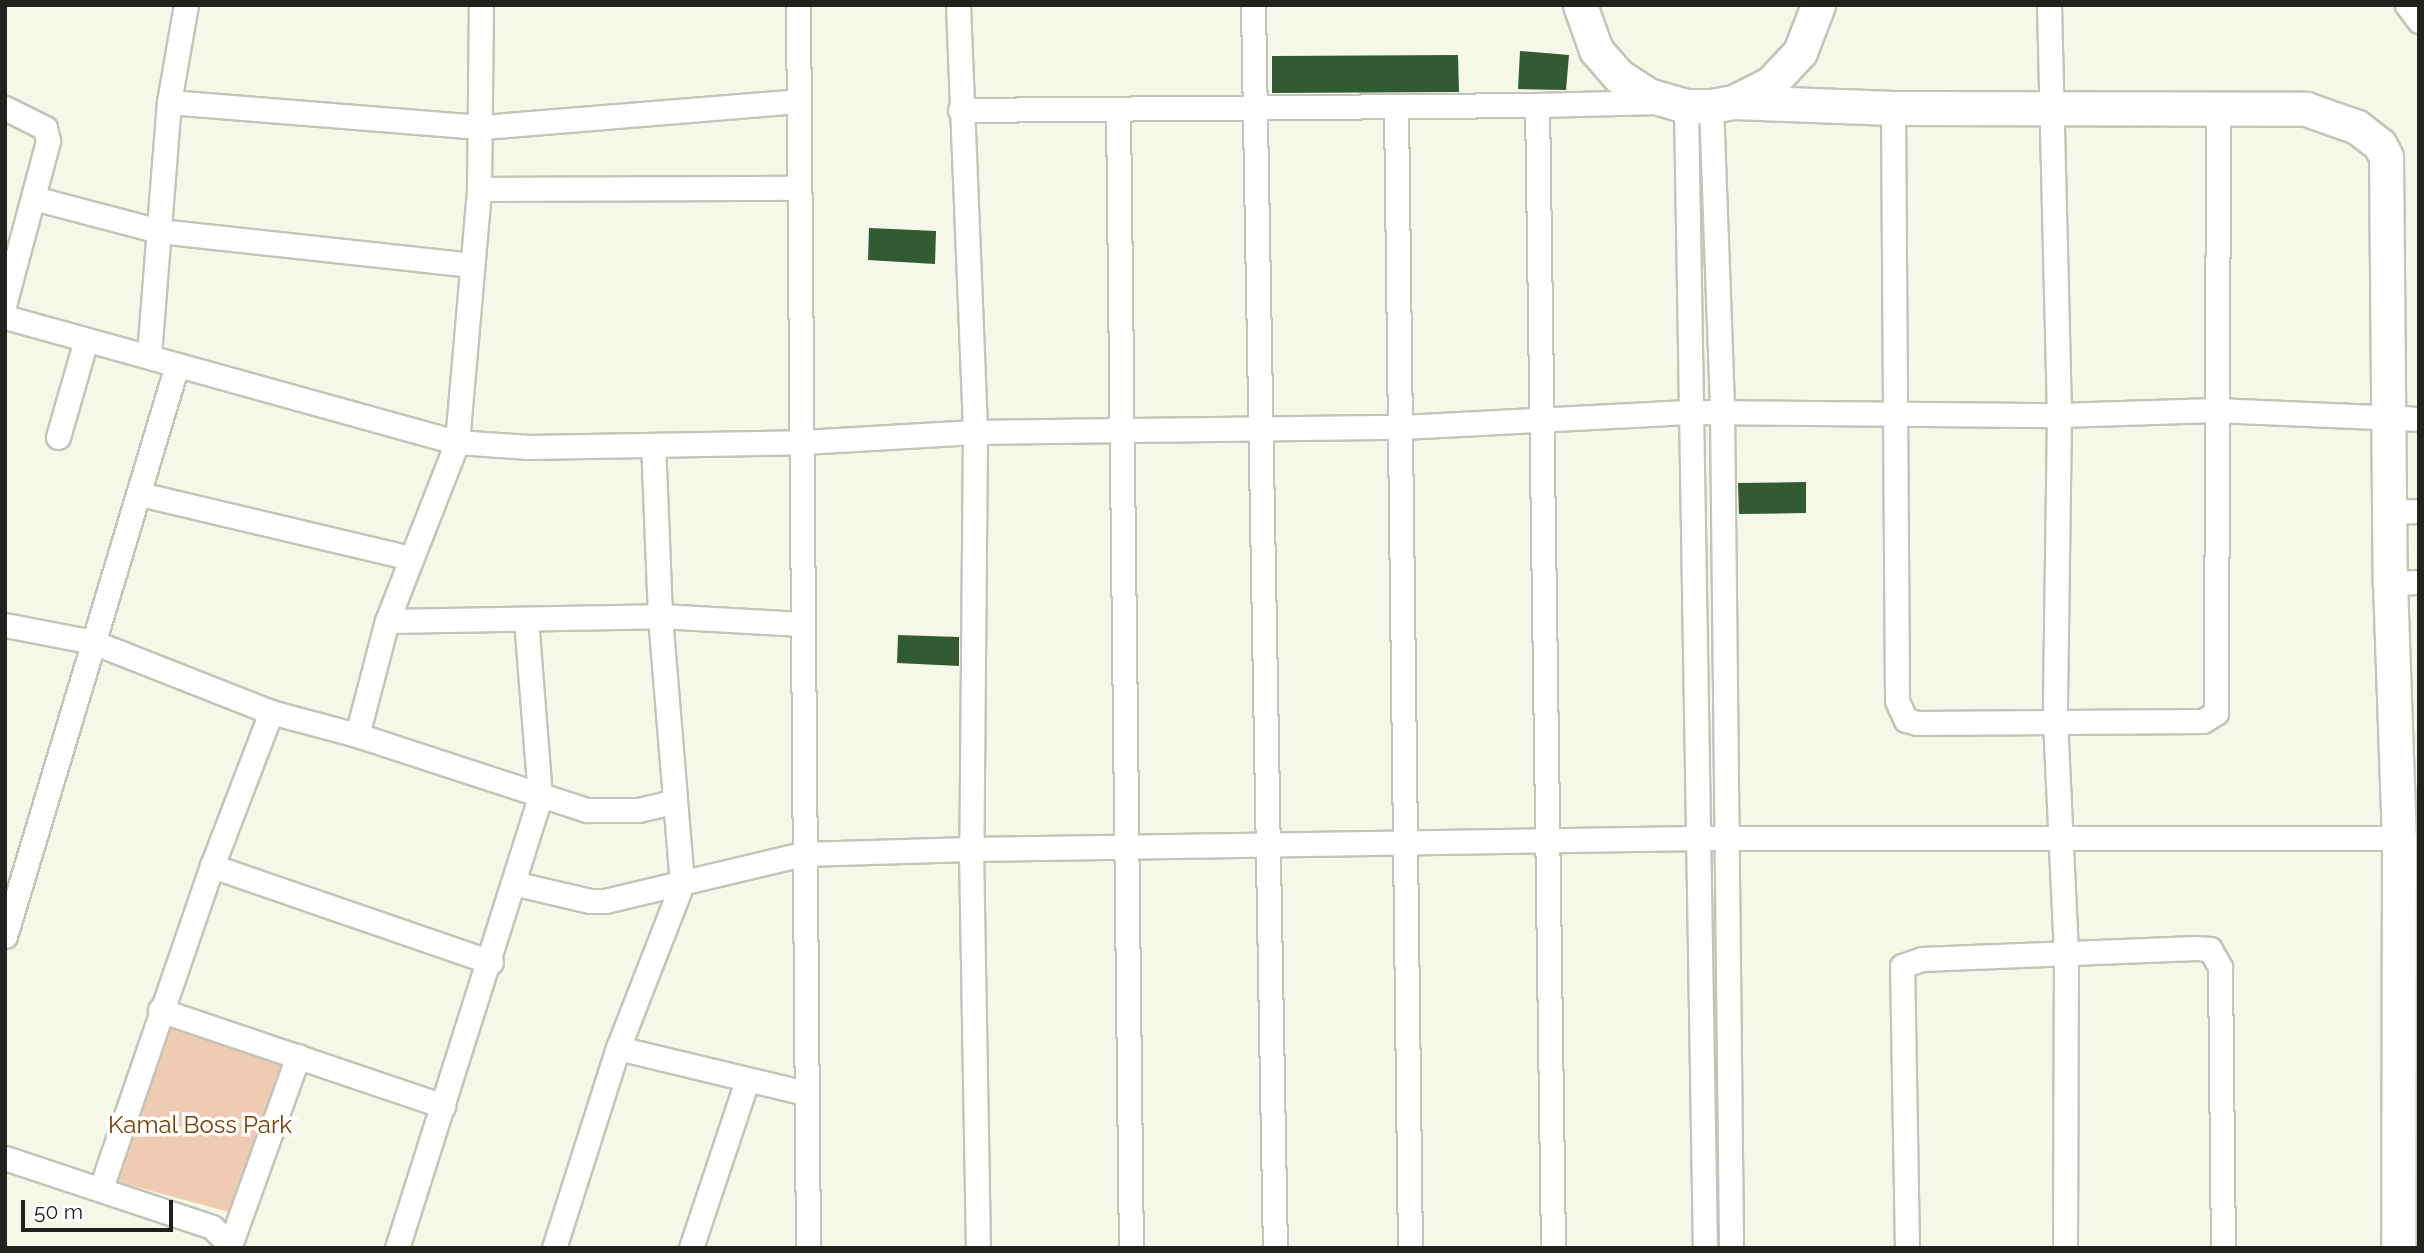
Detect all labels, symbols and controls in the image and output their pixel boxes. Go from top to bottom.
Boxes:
park label: Kamal Boss Park [108,1111,292,1139]
scale bar [24,1186,177,1230]
text: 50 m [34,1199,83,1224]

